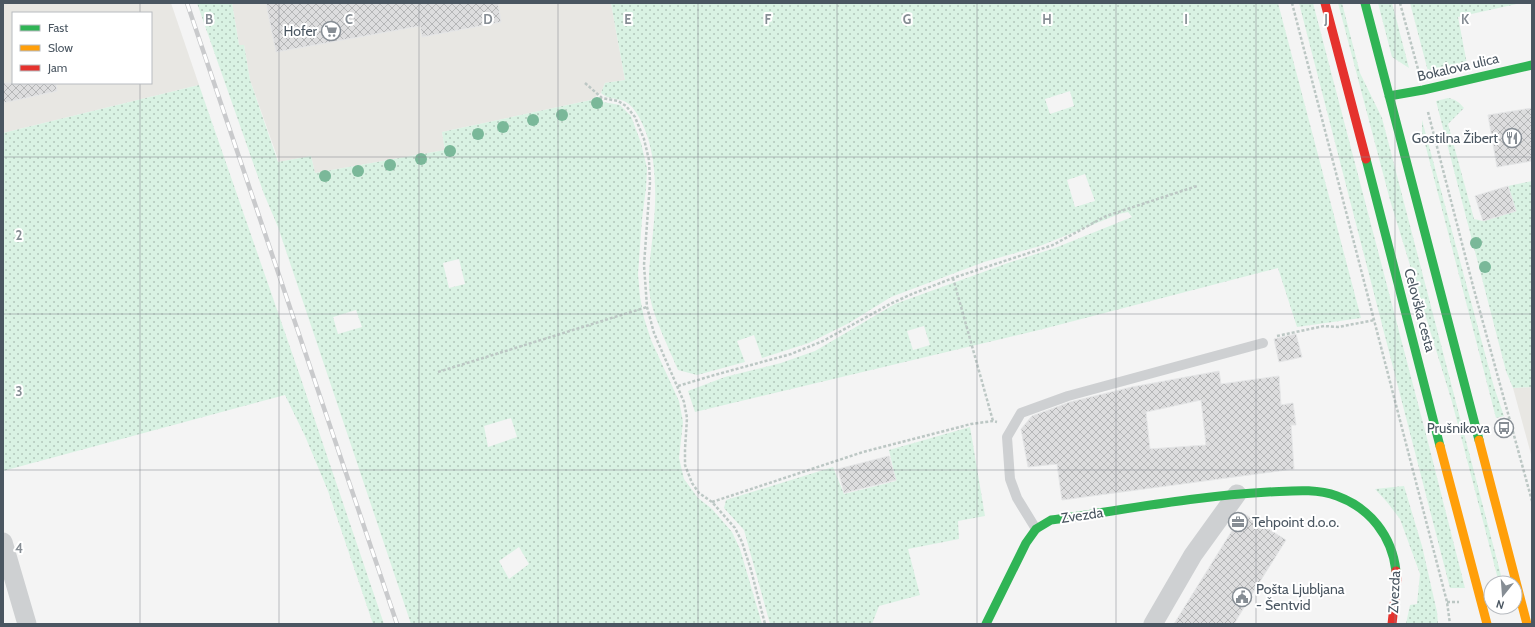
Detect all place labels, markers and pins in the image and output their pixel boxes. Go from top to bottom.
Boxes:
supermarket icon: Hofer [320,20,342,42]
place label: Hofer [284,22,318,40]
restaurant icon: Gostilna Žibert [1501,127,1523,149]
place label: Gostilna Žibert [1412,129,1498,147]
bus stop icon: Prušnikova [1493,417,1515,439]
place label: Prušnikova [1427,419,1490,437]
office icon: Tehpoint d.o.o. [1227,511,1249,533]
place label: Tehpoint d.o.o. [1252,513,1339,531]
place label: Pošta Ljubljana - Šentvid [1256,580,1345,614]
public building icon: Pošta Ljubljana - Šentvid [1231,586,1253,608]

